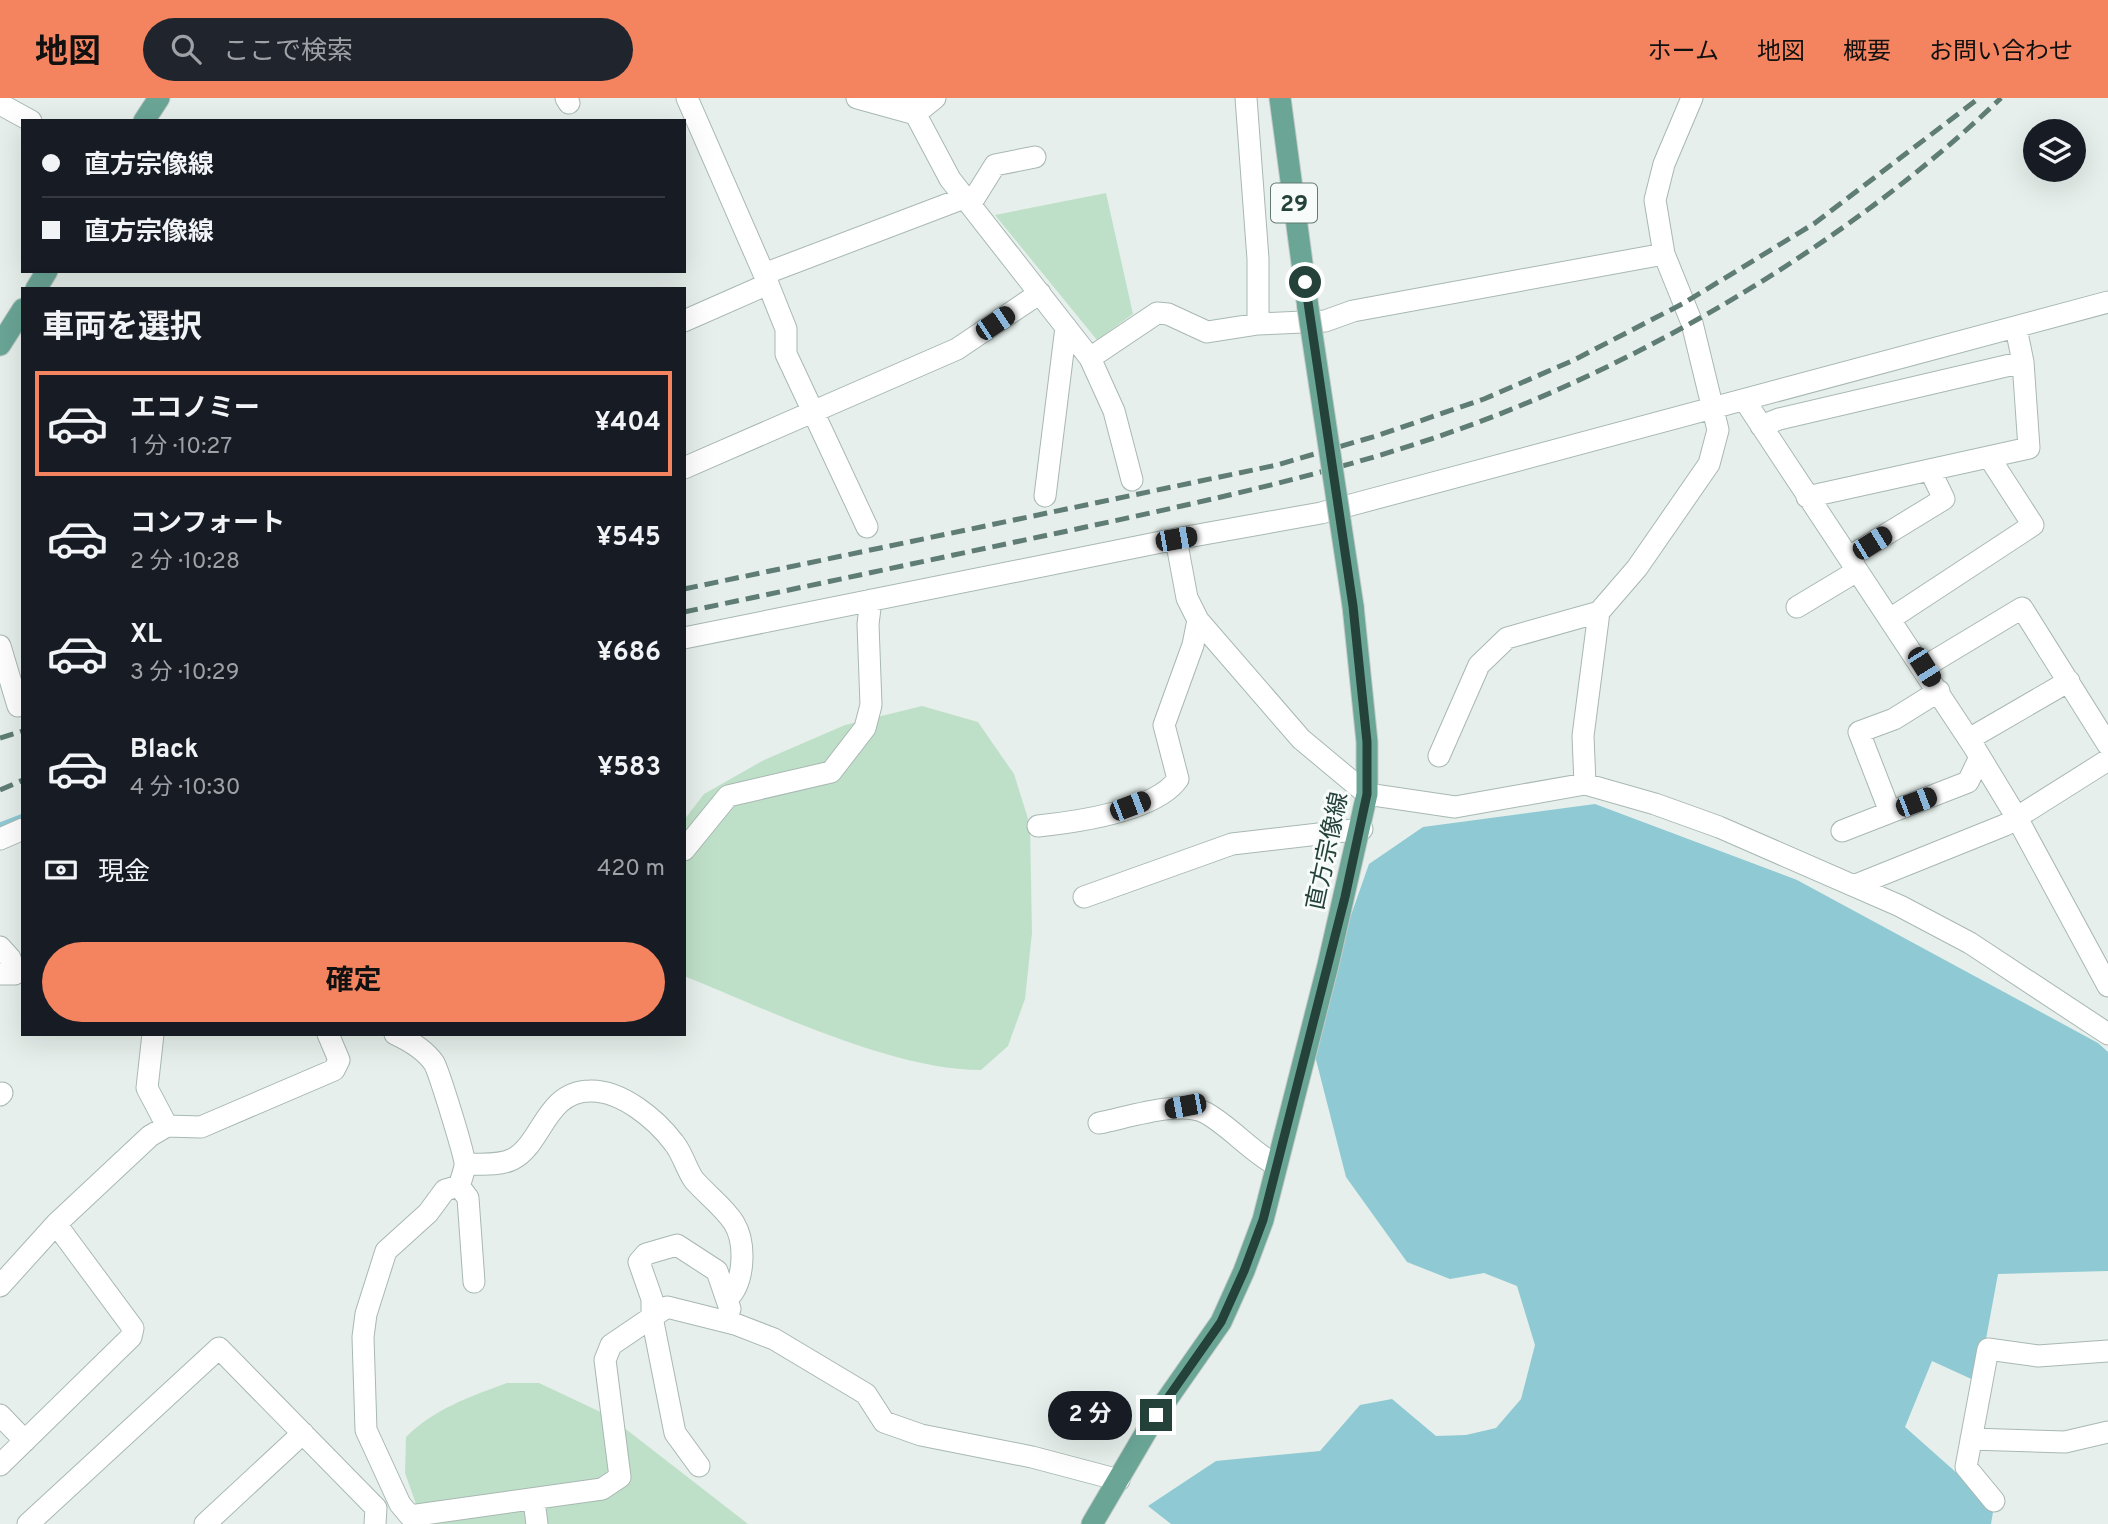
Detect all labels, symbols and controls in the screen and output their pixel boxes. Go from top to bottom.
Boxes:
search box [143,18,633,81]
icon: search [167,30,205,68]
text: 地図 [35,33,101,75]
text: ここで検索 [223,36,353,69]
text: ホーム [1648,38,1719,68]
text: 地図 [1757,38,1805,68]
text: 概要 [1843,38,1891,68]
text: お問い合わせ [1929,38,2073,68]
map controls [2023,119,2086,182]
button: layers [2023,119,2086,182]
text: 直方宗像線 [84,150,214,183]
road number: 29 [1271,184,1317,222]
text: 直方宗像線 [84,217,214,250]
route start [1289,266,1321,298]
car [972,303,1019,343]
text: 車両を選択 [42,309,202,349]
icon: car [46,392,109,455]
text: エコノミー [130,393,260,426]
text: ¥404 [595,407,661,440]
text: 1 分 · 10:27 [130,433,232,462]
icon: car [46,507,109,570]
text: コンフォート [130,508,285,541]
text: ¥545 [596,522,661,555]
car [1849,523,1896,563]
car [1154,525,1199,553]
text: 2 分 · 10:28 [130,548,240,577]
text: XL [130,619,162,652]
icon: car [46,622,109,685]
text: ¥686 [597,637,661,670]
car [1904,644,1945,690]
text: 3 分 · 10:29 [130,659,239,688]
text: Black [130,734,199,767]
icon: car [46,737,109,800]
text: ¥583 [597,752,661,785]
text: 4 分 · 10:30 [130,774,240,803]
car [1893,785,1940,819]
car [1107,789,1154,823]
street label: 直方宗像線 [1302,790,1356,913]
icon: cash [42,851,80,889]
text: 420 m [597,855,665,884]
text: 現金 [98,857,150,890]
button: 確定 [42,942,665,1022]
car [1163,1092,1208,1120]
callout: 2 分 [1048,1390,1132,1440]
route end [1140,1399,1172,1431]
text: 2 分 [1069,1401,1111,1430]

